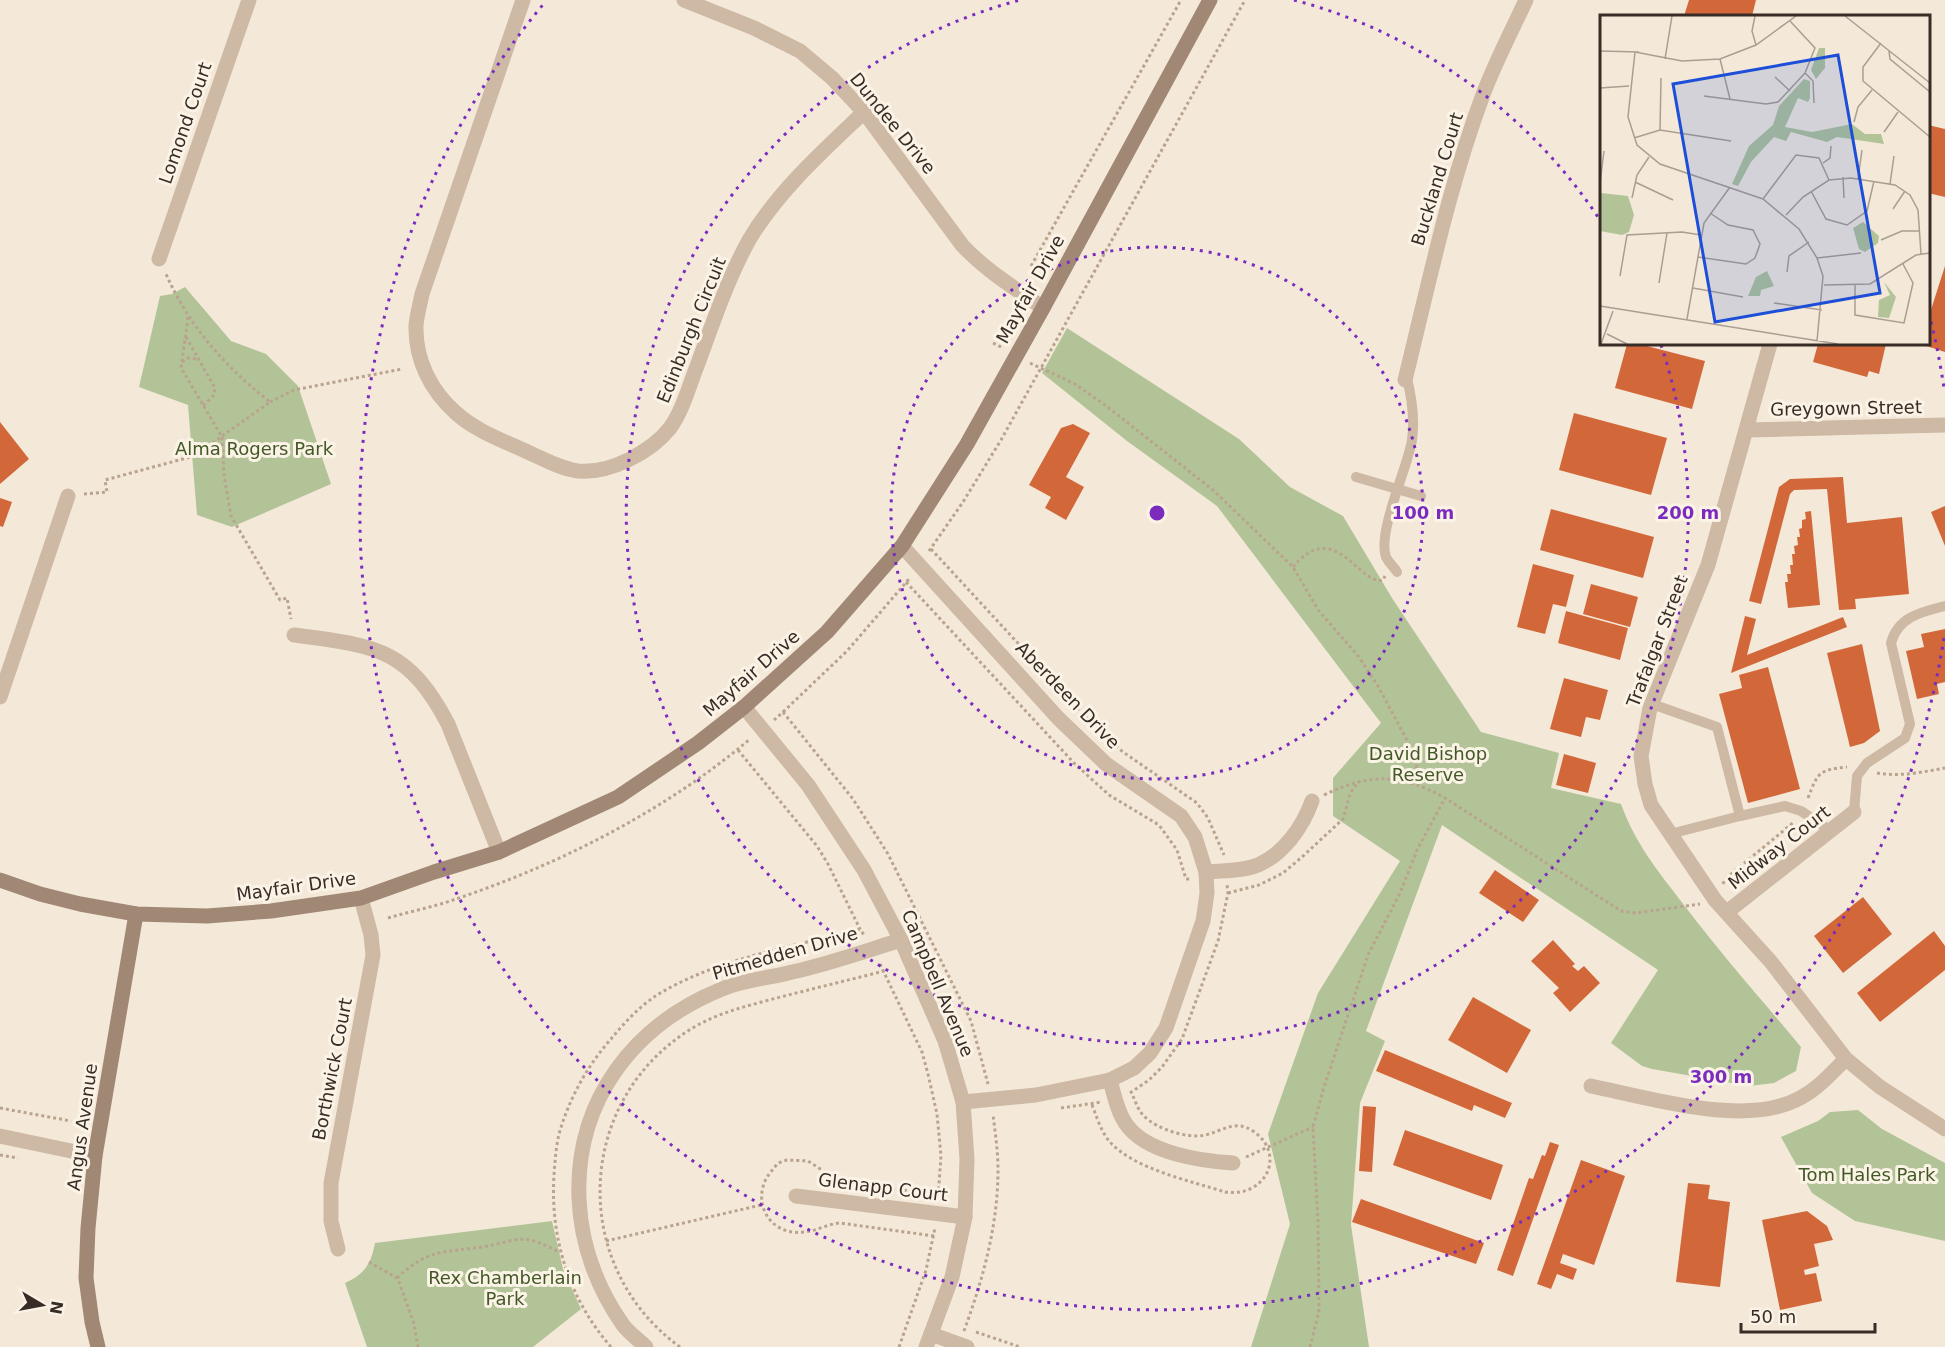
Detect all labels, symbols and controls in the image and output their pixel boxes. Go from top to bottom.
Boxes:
inset map [1600,15,1930,345]
street label: Lomond Court [154,59,216,187]
street label: Dundee Drive [846,68,940,178]
street label: Buckland Court [1407,110,1467,248]
street label: Mayfair Drive [992,231,1068,347]
street label: Edinburgh Circuit [652,254,730,406]
street label: Greygown Street [1770,396,1922,420]
park label: Alma Rogers Park [175,438,334,459]
text: 100 m [1392,502,1454,523]
text: 200 m [1657,502,1719,523]
centre of rings [1147,503,1167,523]
street label: Trafalgar Street [1622,572,1692,711]
street label: Mayfair Drive [699,625,803,721]
street label: Aberdeen Drive [1012,637,1124,753]
park label: David Bishop Reserve [1369,743,1487,785]
street label: Midway Court [1724,801,1834,893]
street label: Mayfair Drive [235,867,357,905]
street label: Campbell Avenue [898,906,978,1060]
street label: Pitmedden Drive [710,922,860,984]
street label: Borthwick Court [308,996,356,1142]
street label: Angus Avenue [63,1062,101,1192]
text: 300 m [1690,1066,1752,1087]
park label: Tom Hales Park [1798,1164,1936,1185]
street label: Glenapp Court [817,1169,949,1205]
park label: Rex Chamberlain Park [428,1267,582,1309]
north arrow [12,1275,72,1335]
scale bar [1741,1296,1874,1334]
text: N [46,1299,67,1316]
text: 50 m [1750,1306,1796,1327]

